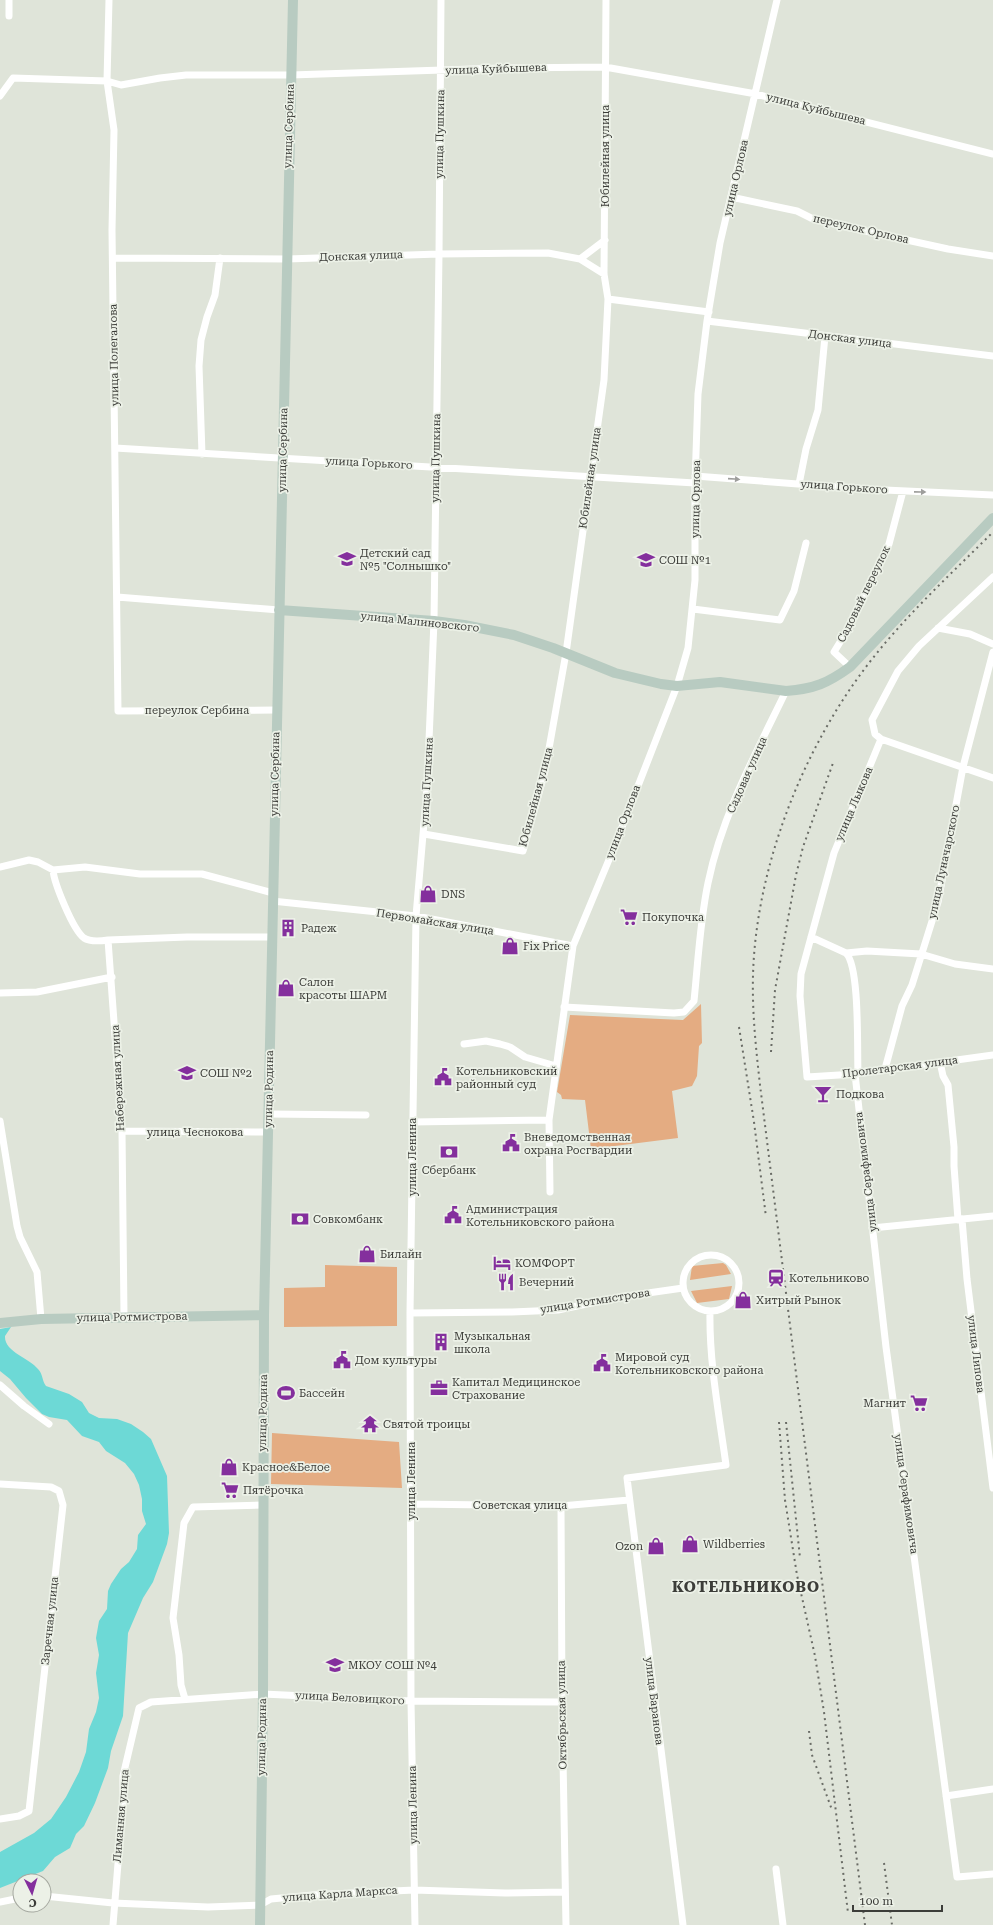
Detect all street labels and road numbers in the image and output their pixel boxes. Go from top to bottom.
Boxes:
street label: улица Куйбышева [445,61,547,77]
street label: улица Сербина [281,83,297,169]
street label: улица Пушкина [433,89,447,179]
street label: улица Куйбышева [765,90,867,128]
street label: Юбилейная улица [599,105,612,207]
street label: улица Орлова [721,138,751,218]
street label: переулок Орлова [812,212,910,246]
street label: Донская улица [319,248,403,264]
street label: улица Полегалова [107,304,121,406]
street label: Донская улица [808,327,892,351]
street label: улица Сербина [276,407,290,492]
street label: улица Пушкина [429,413,443,503]
street label: Юбилейная улица [576,426,604,530]
street label: улица Горького [325,454,413,472]
street label: улица Орлова [689,460,703,538]
street label: улица Горького [800,477,888,497]
street label: Садовый переулок [835,543,893,645]
street label: улица Малиновского [360,609,480,635]
street label: переулок Сербина [145,704,249,717]
street label: улица Сербина [268,731,282,816]
street label: Садовая улица [724,735,770,815]
street label: улица Пушкина [418,737,436,827]
street label: Юбилейная улица [516,746,556,848]
street label: улица Лыкова [832,765,876,843]
street label: улица Орлова [603,783,643,861]
street label: улица Луначарского [926,804,962,920]
street label: Первомайская улица [375,906,495,938]
street label: Набережная улица [109,1024,127,1132]
street label: улица Родина [262,1050,276,1128]
street label: Пролетарская улица [841,1053,959,1081]
street label: улица Серафимовича [852,1111,880,1233]
street label: улица Ленина [406,1118,419,1196]
street label: улица Чеснокова [147,1126,243,1139]
street label: улица Ротмистрова [539,1286,651,1316]
street label: улица Ротмистрова [76,1310,188,1324]
street label: улица Липова [965,1314,987,1394]
street label: улица Родина [256,1374,270,1452]
street label: улица Серафимовича [891,1433,921,1555]
street label: улица Ленина [405,1442,418,1520]
street label: Советская улица [473,1499,567,1512]
street label: Заречная улица [39,1576,61,1666]
street label: улица Баранова [642,1656,666,1746]
street label: Октябрьская улица [555,1660,569,1770]
street label: улица Беловицкого [295,1689,405,1707]
street label: улица Родина [255,1698,269,1776]
street label: улица Ленина [406,1766,420,1844]
street label: Лиманная улица [110,1769,132,1863]
street label: улица Карла Маркса [282,1883,398,1905]

